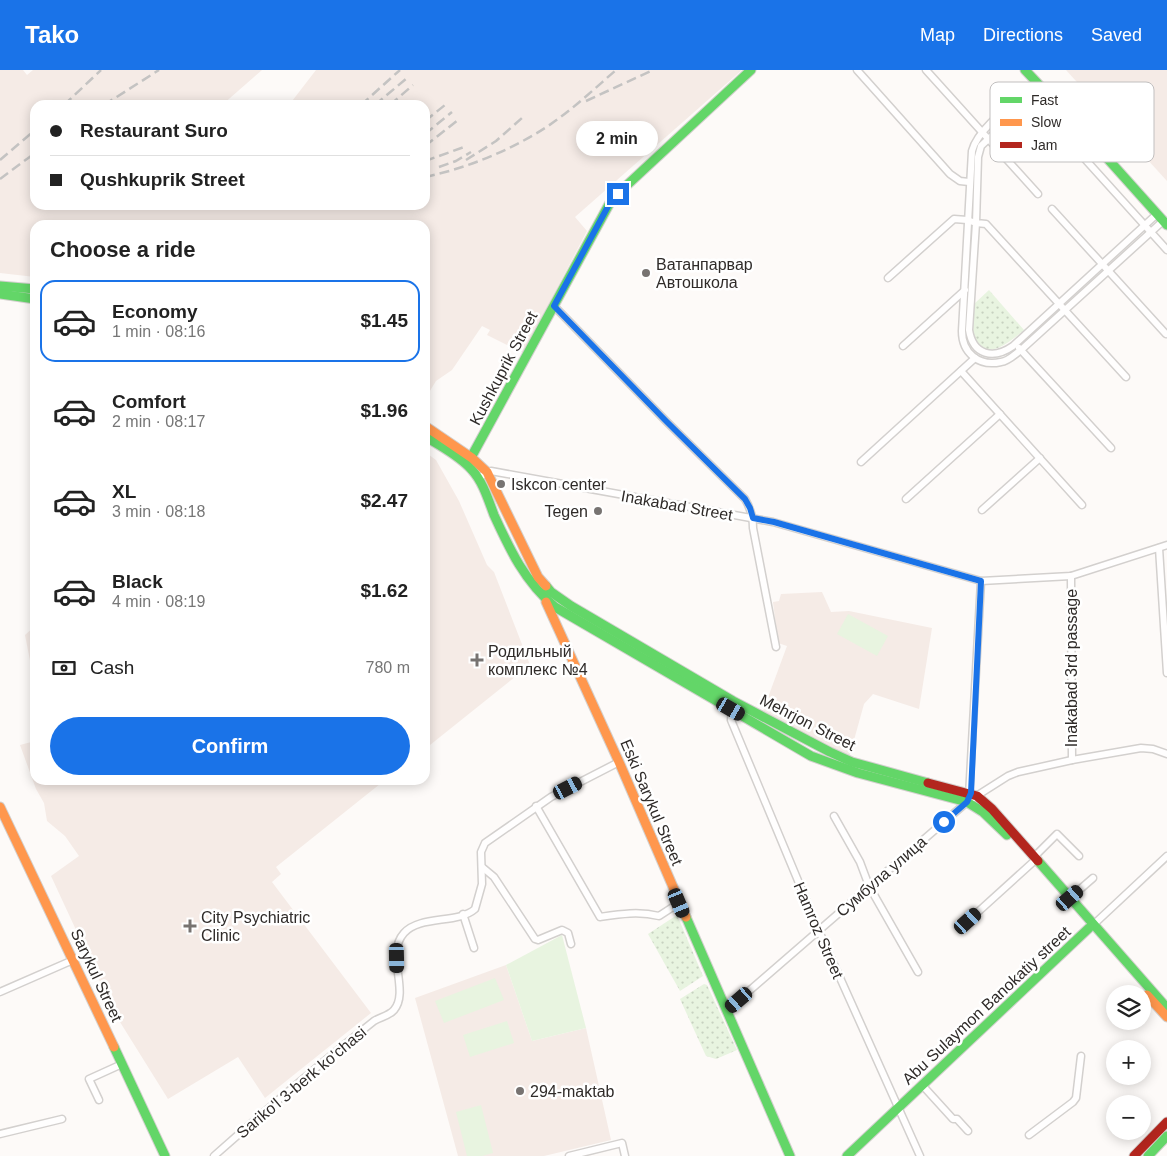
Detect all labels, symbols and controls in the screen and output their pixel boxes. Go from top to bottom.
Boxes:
text: Tako [25,21,79,48]
text: Map [920,25,955,45]
text: Directions [983,25,1063,45]
text: Saved [1091,25,1142,45]
legend [990,82,1154,162]
text: Fast [1031,92,1058,108]
text: Slow [1031,114,1062,130]
text: Restaurant Suro [80,120,228,141]
callout: 2 min [577,122,659,156]
text: 2 min [596,130,638,147]
text: Jam [1031,137,1057,153]
text: Qushkuprik Street [80,169,245,190]
route end [607,183,629,205]
text: Choose a ride [50,237,195,262]
place label: Ватанпарвар Автошкола [656,256,753,291]
marker: Ватанпарвар Автошкола [640,267,652,279]
icon: car [52,299,97,344]
text: Economy [112,301,198,322]
street label: Kushkuprik Street [466,308,541,428]
text: $1.45 [360,310,408,331]
text: 1 min · 08:16 [112,323,205,340]
icon: car [52,389,97,434]
text: Comfort [112,391,186,412]
text: $1.96 [360,400,408,421]
text: 2 min · 08:17 [112,413,205,430]
place label: Iskcon center [511,476,607,493]
marker: Iskcon center [495,478,507,490]
icon: car [52,479,97,524]
text: XL [112,481,136,502]
street label: Inakabad Street [620,487,735,524]
text: $2.47 [360,490,408,511]
text: 3 min · 08:18 [112,503,205,520]
place label: Tegen [544,503,588,520]
marker: Tegen [592,505,604,517]
icon: car [52,569,97,614]
text: Black [112,571,163,592]
text: $1.62 [360,580,408,601]
street label: Inakabad 3rd passage [1063,589,1080,747]
text: 4 min · 08:19 [112,593,205,610]
place label: Родильный комплекс №4 [488,643,588,678]
marker: Родильный комплекс №4 [470,653,484,667]
icon: cash [50,654,78,682]
text: Cash [90,657,134,678]
text: 780 m [366,659,410,676]
street label: Mehrjon Street [757,691,859,754]
car [714,695,747,723]
button: Confirm [50,717,410,775]
street label: Eski Sarykul Street [617,737,686,868]
car [551,775,584,801]
route start [933,811,955,833]
street label: Сумбула улица [833,833,930,920]
street label: Hamroz Street [791,879,847,981]
car [1053,882,1086,914]
car [666,886,691,920]
car [951,905,984,937]
place label: City Psychiatric Clinic [201,909,310,944]
marker: City Psychiatric Clinic [183,919,197,933]
street label: Abu Sulaymon Banokatiy street [899,923,1074,1088]
street label: Sarykul Street [68,926,126,1025]
car [389,943,404,973]
car [722,984,755,1016]
map controls [1106,985,1151,1140]
button: layers [1106,985,1151,1030]
street label: Sariko'l 3-berk ko'chasi [233,1023,369,1141]
button: + [1106,1040,1151,1085]
place label: 294-maktab [530,1083,615,1100]
marker: 294-maktab [514,1085,526,1097]
button: − [1106,1095,1151,1140]

